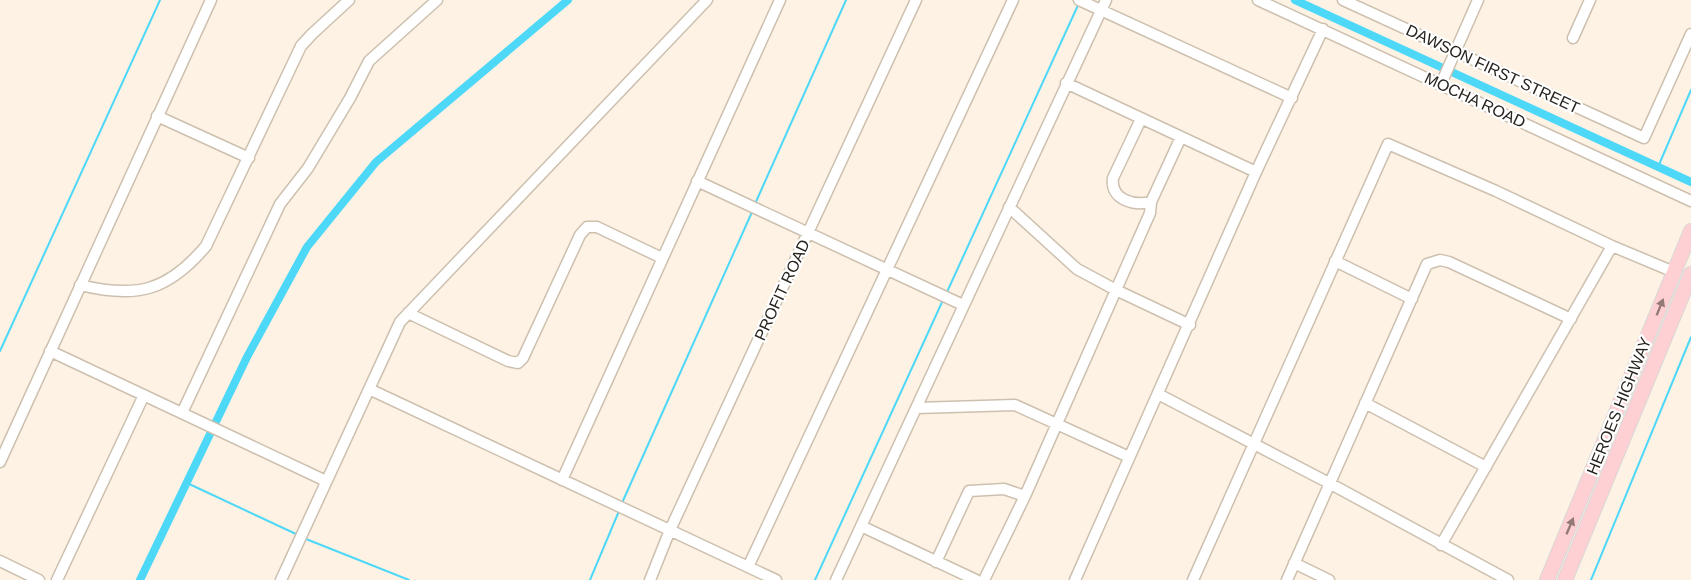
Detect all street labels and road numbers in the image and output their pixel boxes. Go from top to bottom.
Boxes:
street label: DAWSON FIRST STREET [1404,21,1583,117]
street label: MOCHA ROAD [1422,69,1528,131]
street label: PROFIT ROAD [751,237,813,343]
street label: HEROES HIGHWAY [1584,335,1654,477]

